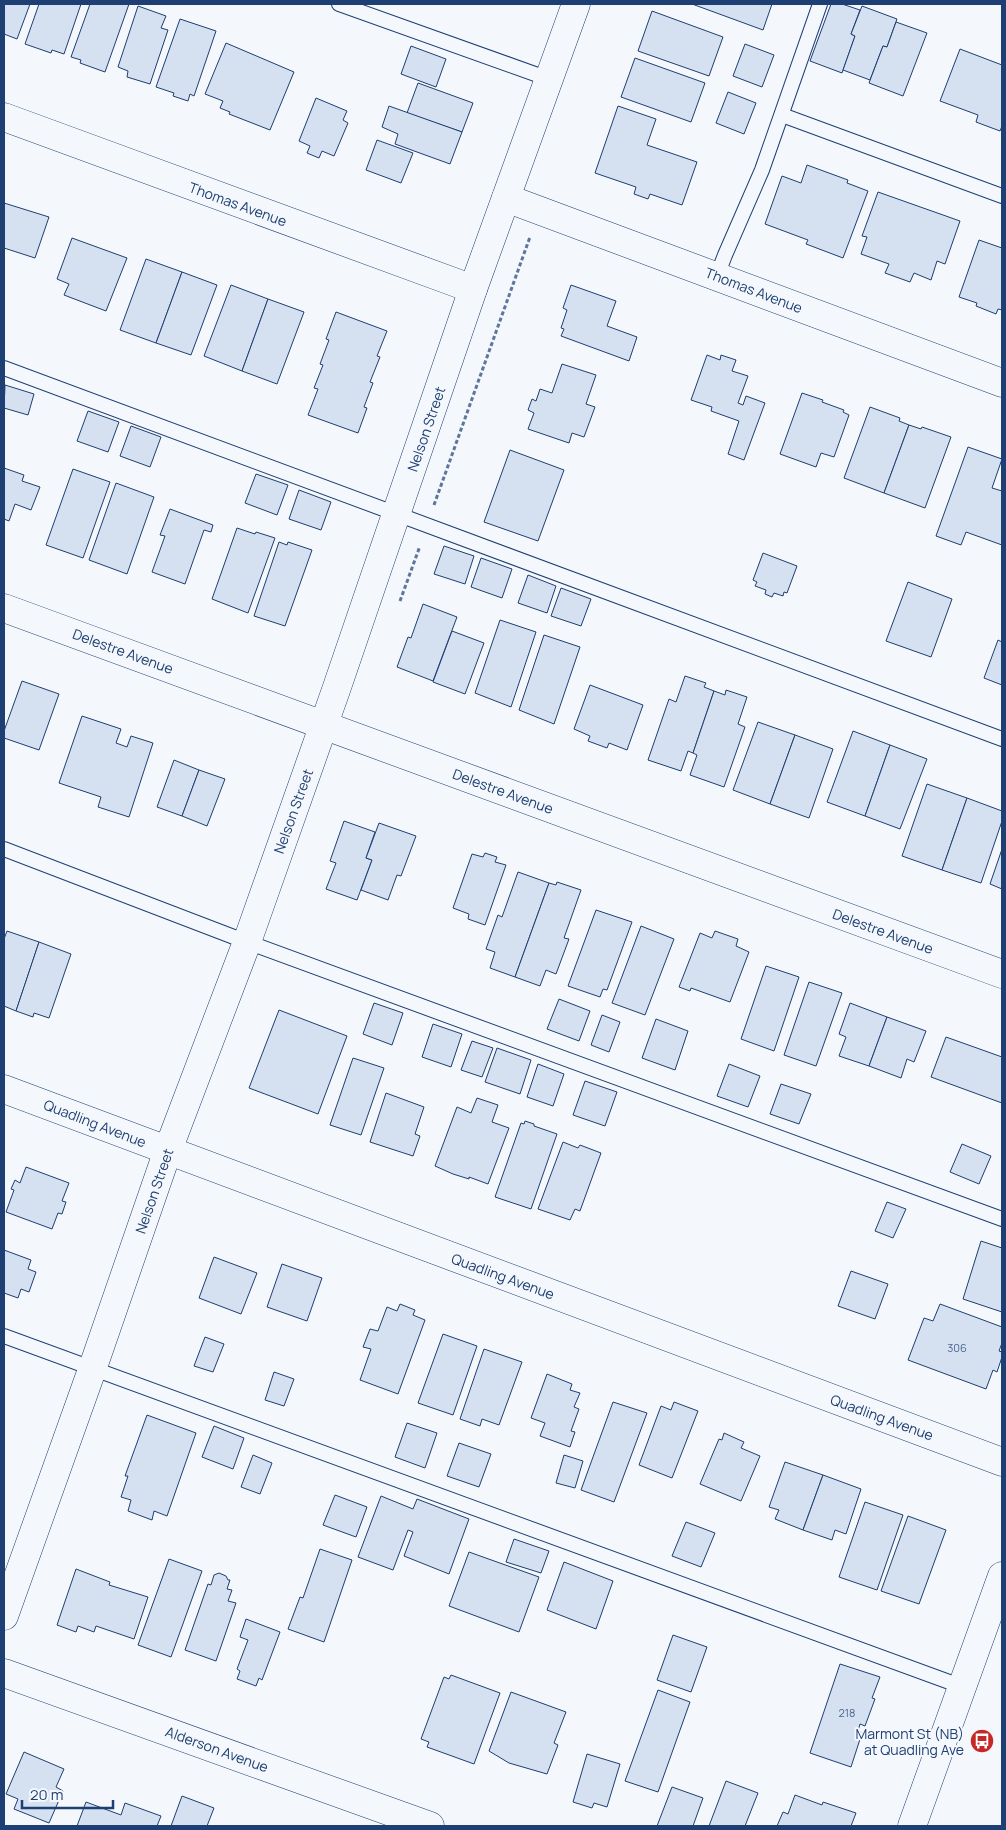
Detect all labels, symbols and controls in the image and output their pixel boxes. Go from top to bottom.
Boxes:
street label: Thomas Avenue [187,178,289,230]
street label: Thomas Avenue [703,263,805,317]
street label: Nelson Street [403,384,450,474]
street label: Delestre Avenue [70,624,176,678]
street label: Delestre Avenue [450,764,556,818]
street label: Nelson Street [269,766,317,856]
street label: Delestre Avenue [830,904,936,958]
street label: Quadling Avenue [41,1095,149,1151]
street label: Nelson Street [131,1146,178,1236]
street label: Quadling Avenue [449,1249,557,1303]
house number: 306 [947,1340,967,1355]
street label: Quadling Avenue [828,1390,936,1444]
house number: 218 [839,1705,855,1720]
street label: Alderson Avenue [163,1722,271,1776]
place label: Marmont St (NB) at Quadling Ave [855,1724,964,1759]
bus stop icon: Marmont St (NB) at Quadling Ave [969,1728,995,1754]
scale bar [22,1778,114,1810]
text: 20 m [30,1784,63,1805]

